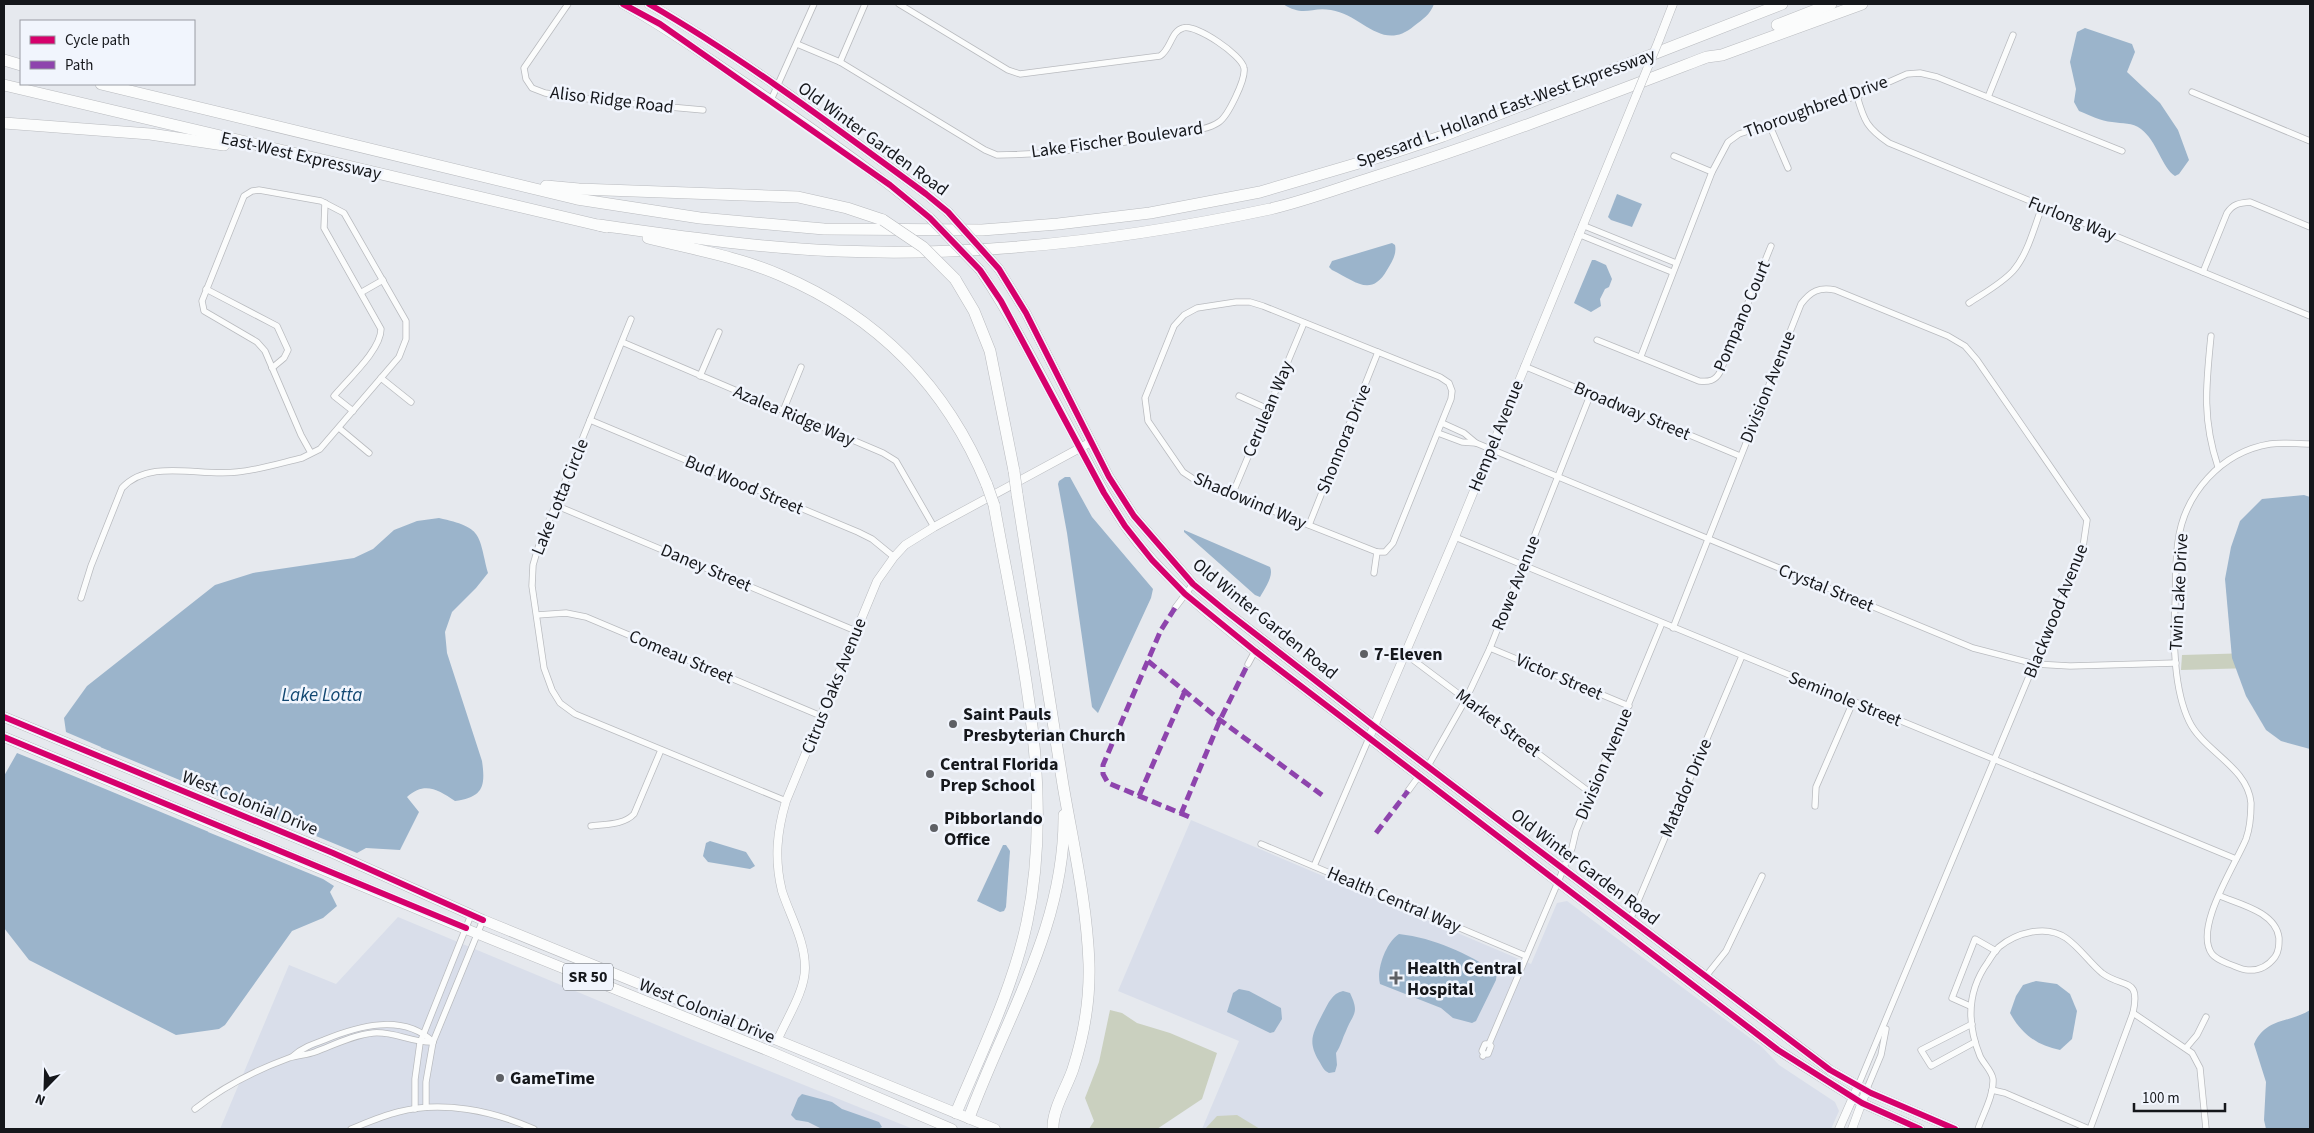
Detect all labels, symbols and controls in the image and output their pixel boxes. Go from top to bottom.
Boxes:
legend [20,20,195,85]
text: Cycle path [65,30,130,51]
street label: Spessard L. Holland East-West Expressway [1353,42,1659,174]
text: Path [65,55,93,76]
street label: Thoroughbred Drive [1741,69,1891,145]
street label: Old Winter Garden Road [793,76,953,202]
street label: Aliso Ridge Road [549,80,675,120]
street label: Lake Fischer Boulevard [1029,116,1205,164]
street label: East-West Expressway [218,125,384,187]
street label: Furlong Way [2024,190,2120,248]
street label: Pompano Court [1707,257,1777,375]
street label: Division Avenue [1734,327,1802,447]
street label: Cerulean Way [1236,356,1300,461]
street label: Broadway Street [1570,375,1694,447]
street label: Hempel Avenue [1462,376,1530,495]
street label: Azalea Ridge Way [730,379,859,453]
street label: Shonnora Drive [1311,380,1377,498]
street label: Lake Lotta Circle [525,435,595,559]
street label: Bud Wood Street [681,449,807,521]
street label: Shadowind Way [1190,466,1311,536]
street label: Rowe Avenue [1486,532,1546,634]
street label: Twin Lake Drive [2163,532,2195,651]
street label: Daney Street [657,538,755,598]
street label: Blackwood Avenue [2018,540,2094,682]
street label: Old Winter Garden Road [1187,553,1343,685]
street label: Crystal Street [1775,558,1877,618]
street label: Citrus Oaks Avenue [795,614,873,758]
street label: Comeau Street [625,624,737,690]
place label: 7-Eleven [1374,642,1443,667]
street label: Victor Street [1512,647,1606,707]
marker: 7-Eleven [1358,648,1370,660]
street label: Seminole Street [1785,665,1905,733]
water label: Lake Lotta [282,682,362,709]
street label: Market Street [1450,683,1546,763]
place label: Saint Pauls Presbyterian Church [963,702,1126,748]
street label: Division Avenue [1569,704,1639,824]
marker: Saint Pauls Presbyterian Church [947,718,959,730]
street label: Matador Drive [1654,735,1718,841]
place label: Central Florida Prep School [940,752,1058,798]
street label: West Colonial Drive [178,764,322,842]
marker: Central Florida Prep School [924,768,936,780]
street label: Old Winter Garden Road [1505,803,1665,931]
place label: Pibborlando Office [944,806,1043,852]
marker: Pibborlando Office [928,822,940,834]
street label: Health Central Way [1323,861,1465,940]
place label: Health Central Hospital [1407,956,1522,1002]
road number: SR 50 [563,964,613,990]
marker: Health Central Hospital [1389,971,1403,985]
street label: West Colonial Drive [635,972,779,1050]
north arrow [20,1063,70,1113]
place label: GameTime [510,1066,595,1091]
marker: GameTime [494,1072,506,1084]
scale bar [2134,1080,2225,1112]
text: N [32,1088,49,1110]
text: 100 m [2142,1088,2180,1109]

